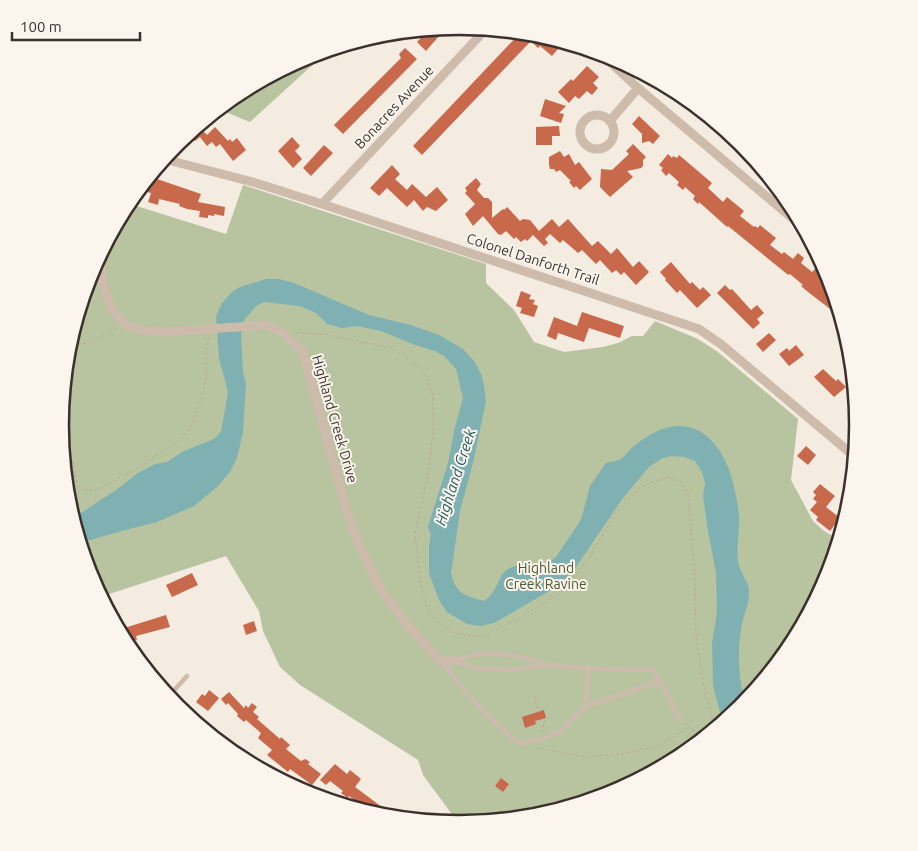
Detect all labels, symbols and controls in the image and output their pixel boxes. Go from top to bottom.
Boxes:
scale bar [12,10,140,42]
text: 100 m [20,18,62,35]
street label: Bonacres Avenue [351,62,437,152]
street label: Colonel Danforth Trail [465,230,602,288]
street label: Highland Creek Drive [309,353,361,485]
water label: Highland Creek [431,426,479,527]
park label: Highland Creek Ravine [505,560,587,592]

